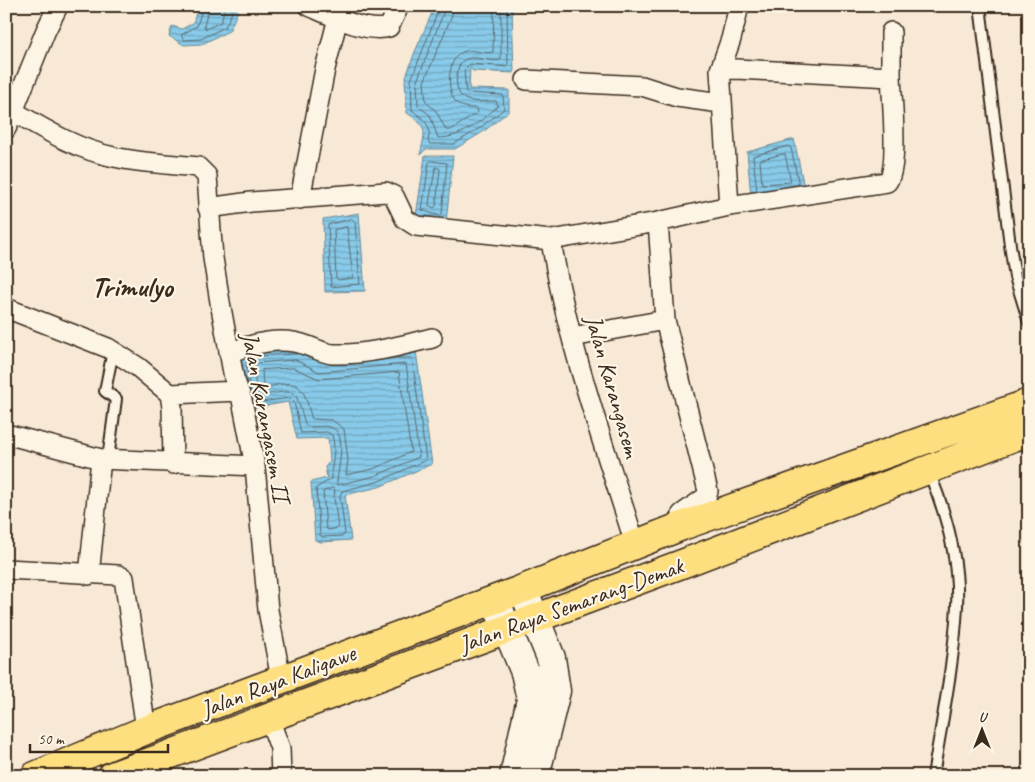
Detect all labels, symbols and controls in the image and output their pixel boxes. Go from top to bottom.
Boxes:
district label: Trimulyo [91,268,175,305]
street label: Jalan Karangasem [578,311,648,463]
street label: Jalan Karangasem II [235,329,298,510]
street label: Jalan Raya Semarang-Demak [454,550,689,660]
street label: Jalan Raya Kaligawe [195,637,362,725]
north arrow [958,704,1008,754]
text: U [979,709,989,726]
scale bar [30,722,168,754]
text: 50 m [38,730,65,749]

